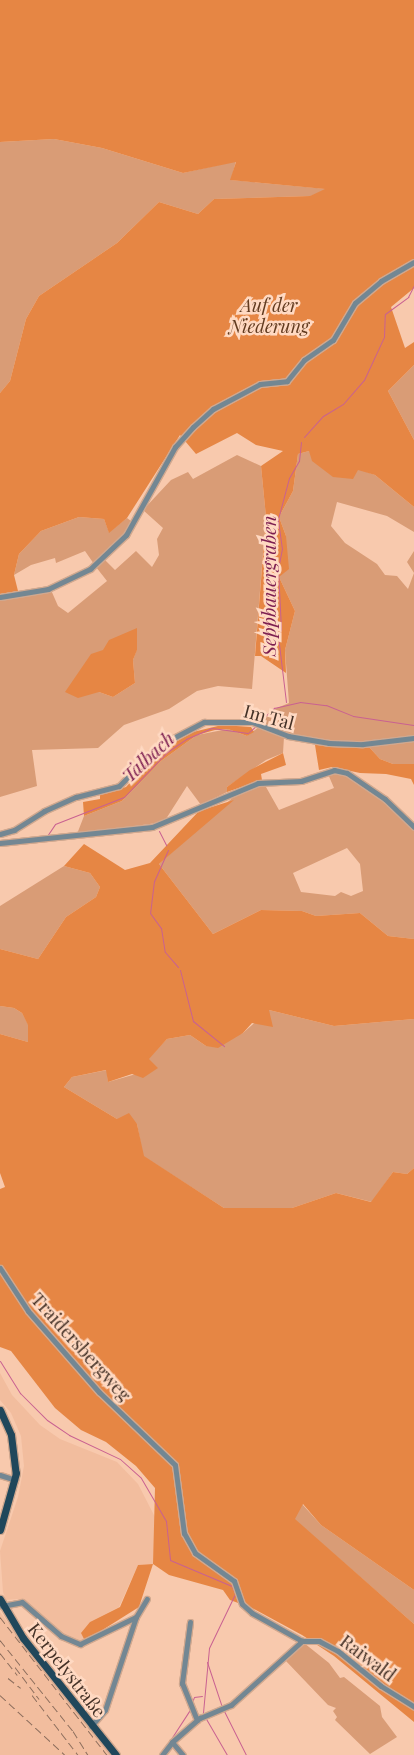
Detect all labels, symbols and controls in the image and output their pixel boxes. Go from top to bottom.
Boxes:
park label: Auf der Niederung [229,295,309,338]
water label: Seppbauergraben [258,515,280,657]
street label: Im Tal [241,700,297,734]
water label: Talbach [117,727,179,787]
street label: Traidersbergweg [27,1289,135,1405]
street label: Kerpelystraße [24,1619,110,1721]
street label: Raiwald [336,1630,400,1686]

